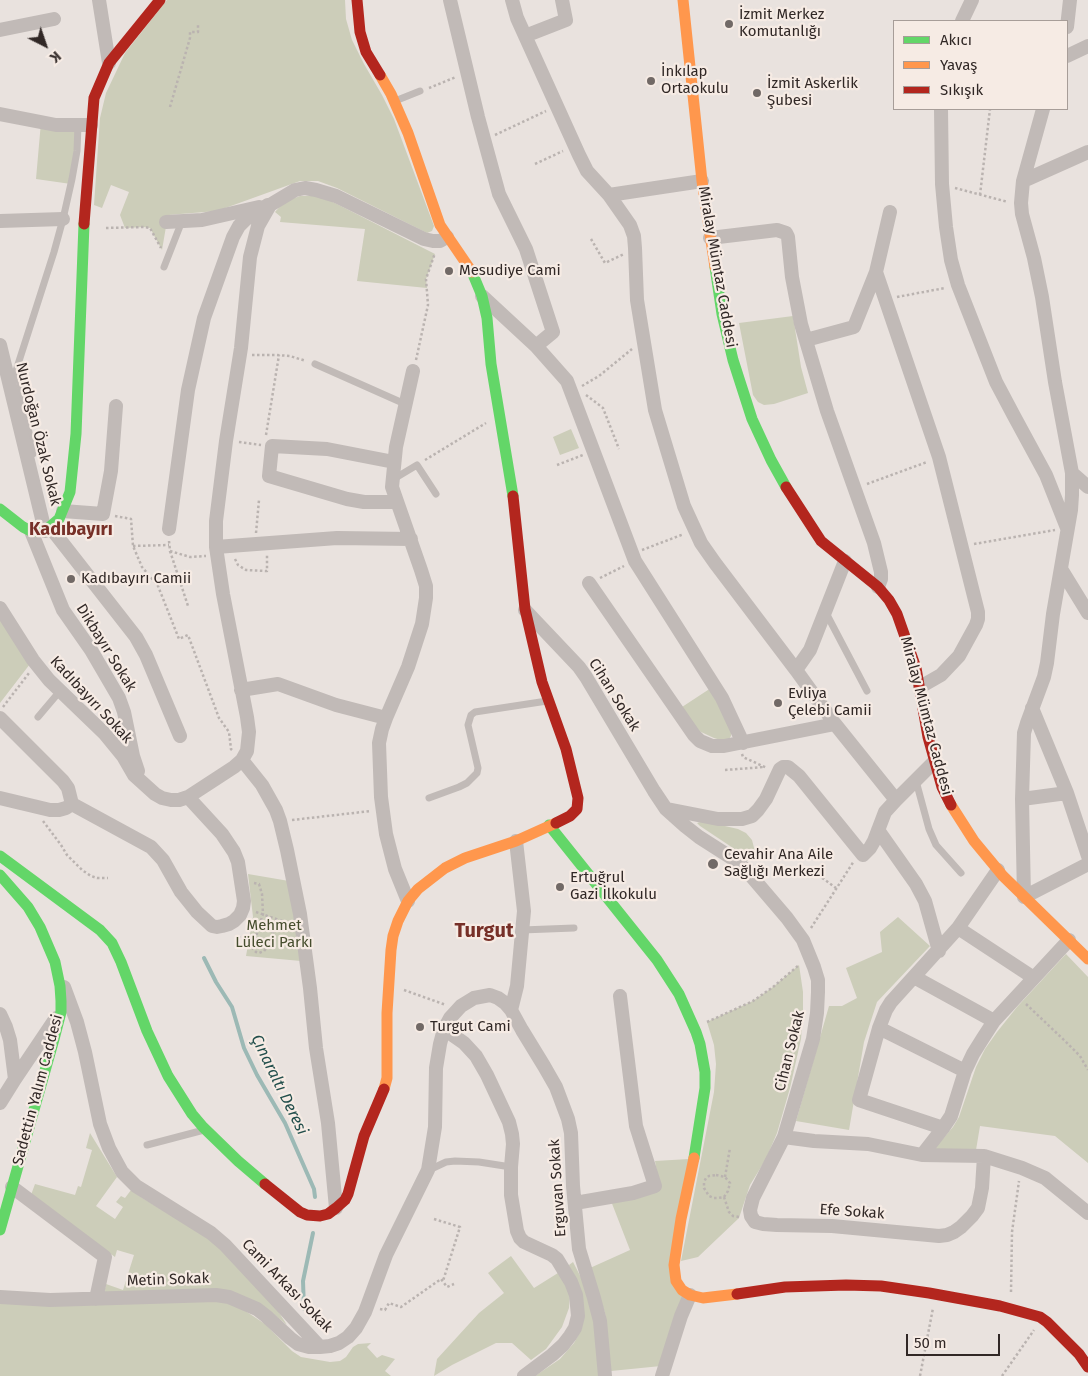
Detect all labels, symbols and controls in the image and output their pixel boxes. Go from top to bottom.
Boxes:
place label: İzmit Merkez Komutanlığı [739,6,824,41]
marker: İzmit Merkez Komutanlığı [723,18,735,30]
north arrow [20,20,70,70]
legend [893,20,1068,110]
text: Akıcı [940,31,972,49]
text: K [46,47,64,66]
text: Yavaş [940,56,977,74]
place label: İnkılap Ortaokulu [661,63,729,98]
marker: İnkılap Ortaokulu [645,75,657,87]
place label: İzmit Askerlik Şubesi [767,75,858,110]
text: Sıkışık [940,81,983,99]
marker: İzmit Askerlik Şubesi [751,87,763,99]
street label: Miralay Mümtaz Caddesi [694,185,740,349]
place label: Mesudiye Cami [459,262,561,280]
marker: Mesudiye Cami [443,265,455,277]
street label: Nurdoğan Özak Sokak [11,360,65,508]
district label: Kadıbayırı [29,519,113,541]
place label: Kadıbayırı Camii [81,570,191,588]
marker: Kadıbayırı Camii [65,573,77,585]
street label: Dikbayır Sokak [72,601,140,695]
street label: Miralay Mümtaz Caddesi [896,635,956,797]
street label: Kadıbayırı Sokak [46,653,136,747]
street label: Cihan Sokak [584,655,644,735]
place label: Evliya Çelebi Camii [788,685,872,720]
marker: Evliya Çelebi Camii [772,697,784,709]
place label: Cevahir Ana Aile Sağlığı Merkezi [724,846,833,881]
marker: Cevahir Ana Aile Sağlığı Merkezi [706,857,720,871]
place label: Ertuğrul Gazi İlkokulu [570,869,657,904]
marker: Ertuğrul Gazi İlkokulu [554,881,566,893]
park label: Mehmet Lüleci Parkı [235,917,313,952]
district label: Turgut [454,919,514,943]
street label: Cihan Sokak [771,1009,809,1093]
street label: Sadettin Yalım Caddesi [9,1013,67,1167]
place label: Turgut Cami [430,1018,511,1036]
marker: Turgut Cami [414,1021,426,1033]
water label: Çınaraltı Deresi [246,1032,312,1138]
street label: Erguvan Sokak [546,1138,570,1238]
street label: Efe Sokak [819,1201,885,1223]
street label: Cami Arkası Sokak [238,1236,336,1336]
street label: Metin Sokak [126,1270,210,1290]
scale bar [908,1324,1002,1356]
text: 50 m [914,1334,947,1352]

